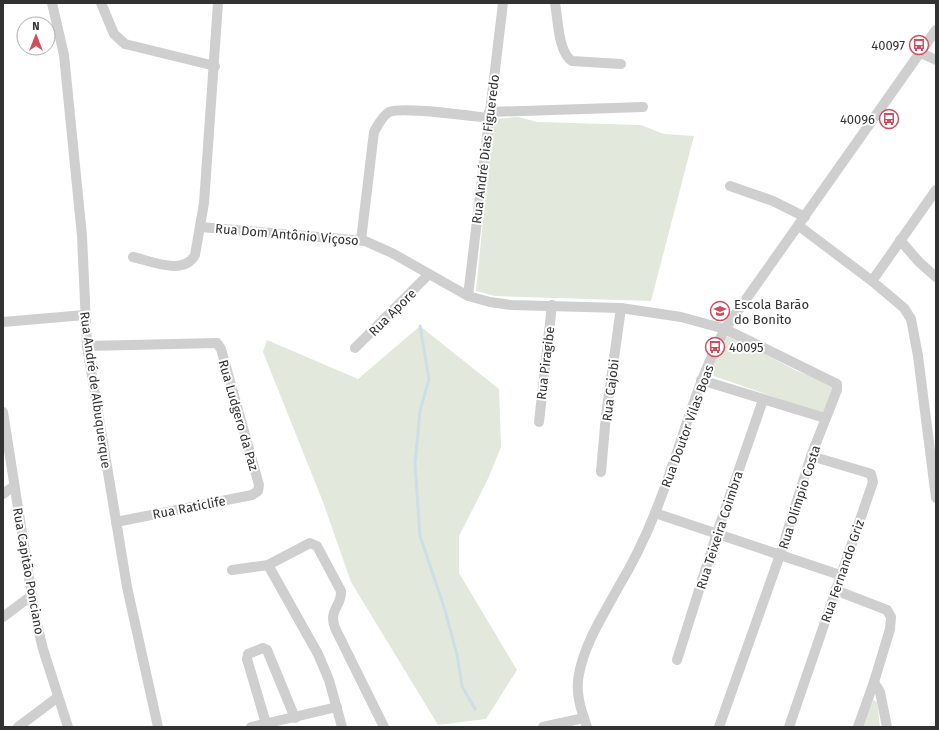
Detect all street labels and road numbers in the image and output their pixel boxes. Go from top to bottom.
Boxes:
street label: Rua André Dias Figueredo [469,74,502,225]
street label: Rua Dom Antônio Viçoso [215,221,359,248]
street label: Rua Apore [366,286,419,339]
street label: Rua André de Albuquerque [77,311,114,469]
street label: Rua Piragibe [534,325,557,401]
street label: Rua Ludgero da Paz [215,358,262,473]
street label: Rua Cajobi [599,358,622,422]
street label: Rua Doutor Vilas Boas [658,363,717,490]
street label: Rua Olímpio Costa [776,443,823,551]
street label: Rua Teixeira Coimbra [693,469,746,591]
street label: Rua Raticlife [151,493,227,522]
street label: Rua Capitão Ponciano [10,506,47,636]
street label: Rua Fernando Griz [818,518,867,625]

